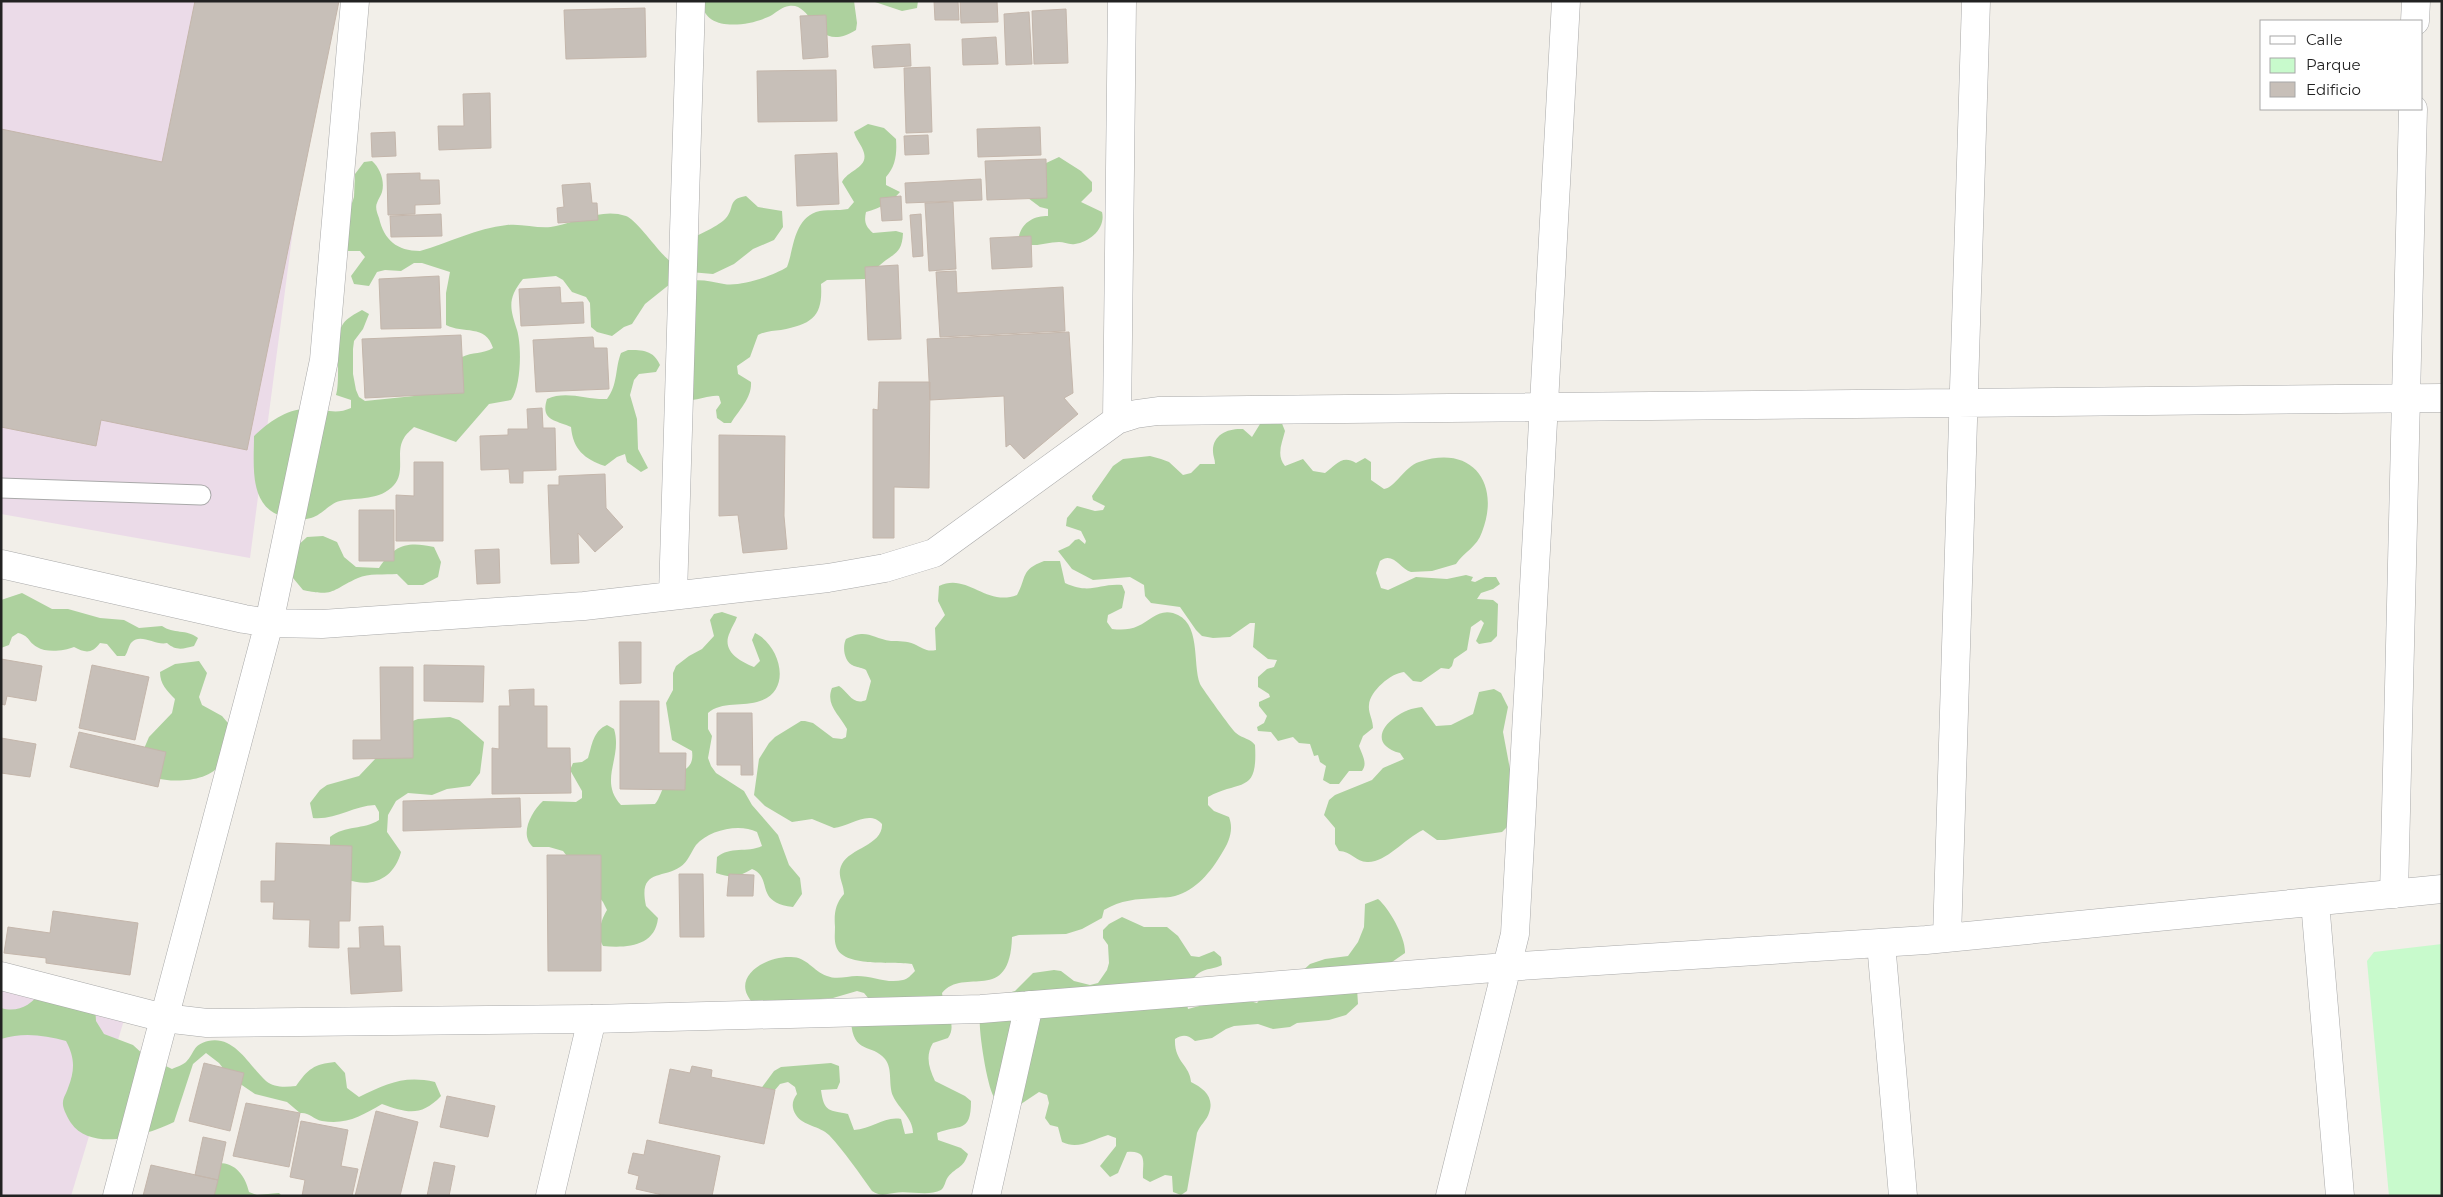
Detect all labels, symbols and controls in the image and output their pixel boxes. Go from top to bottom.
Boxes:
legend [2260,20,2423,110]
text: Calle [2306,30,2343,49]
text: Parque [2306,55,2361,74]
text: Edificio [2306,80,2361,99]

